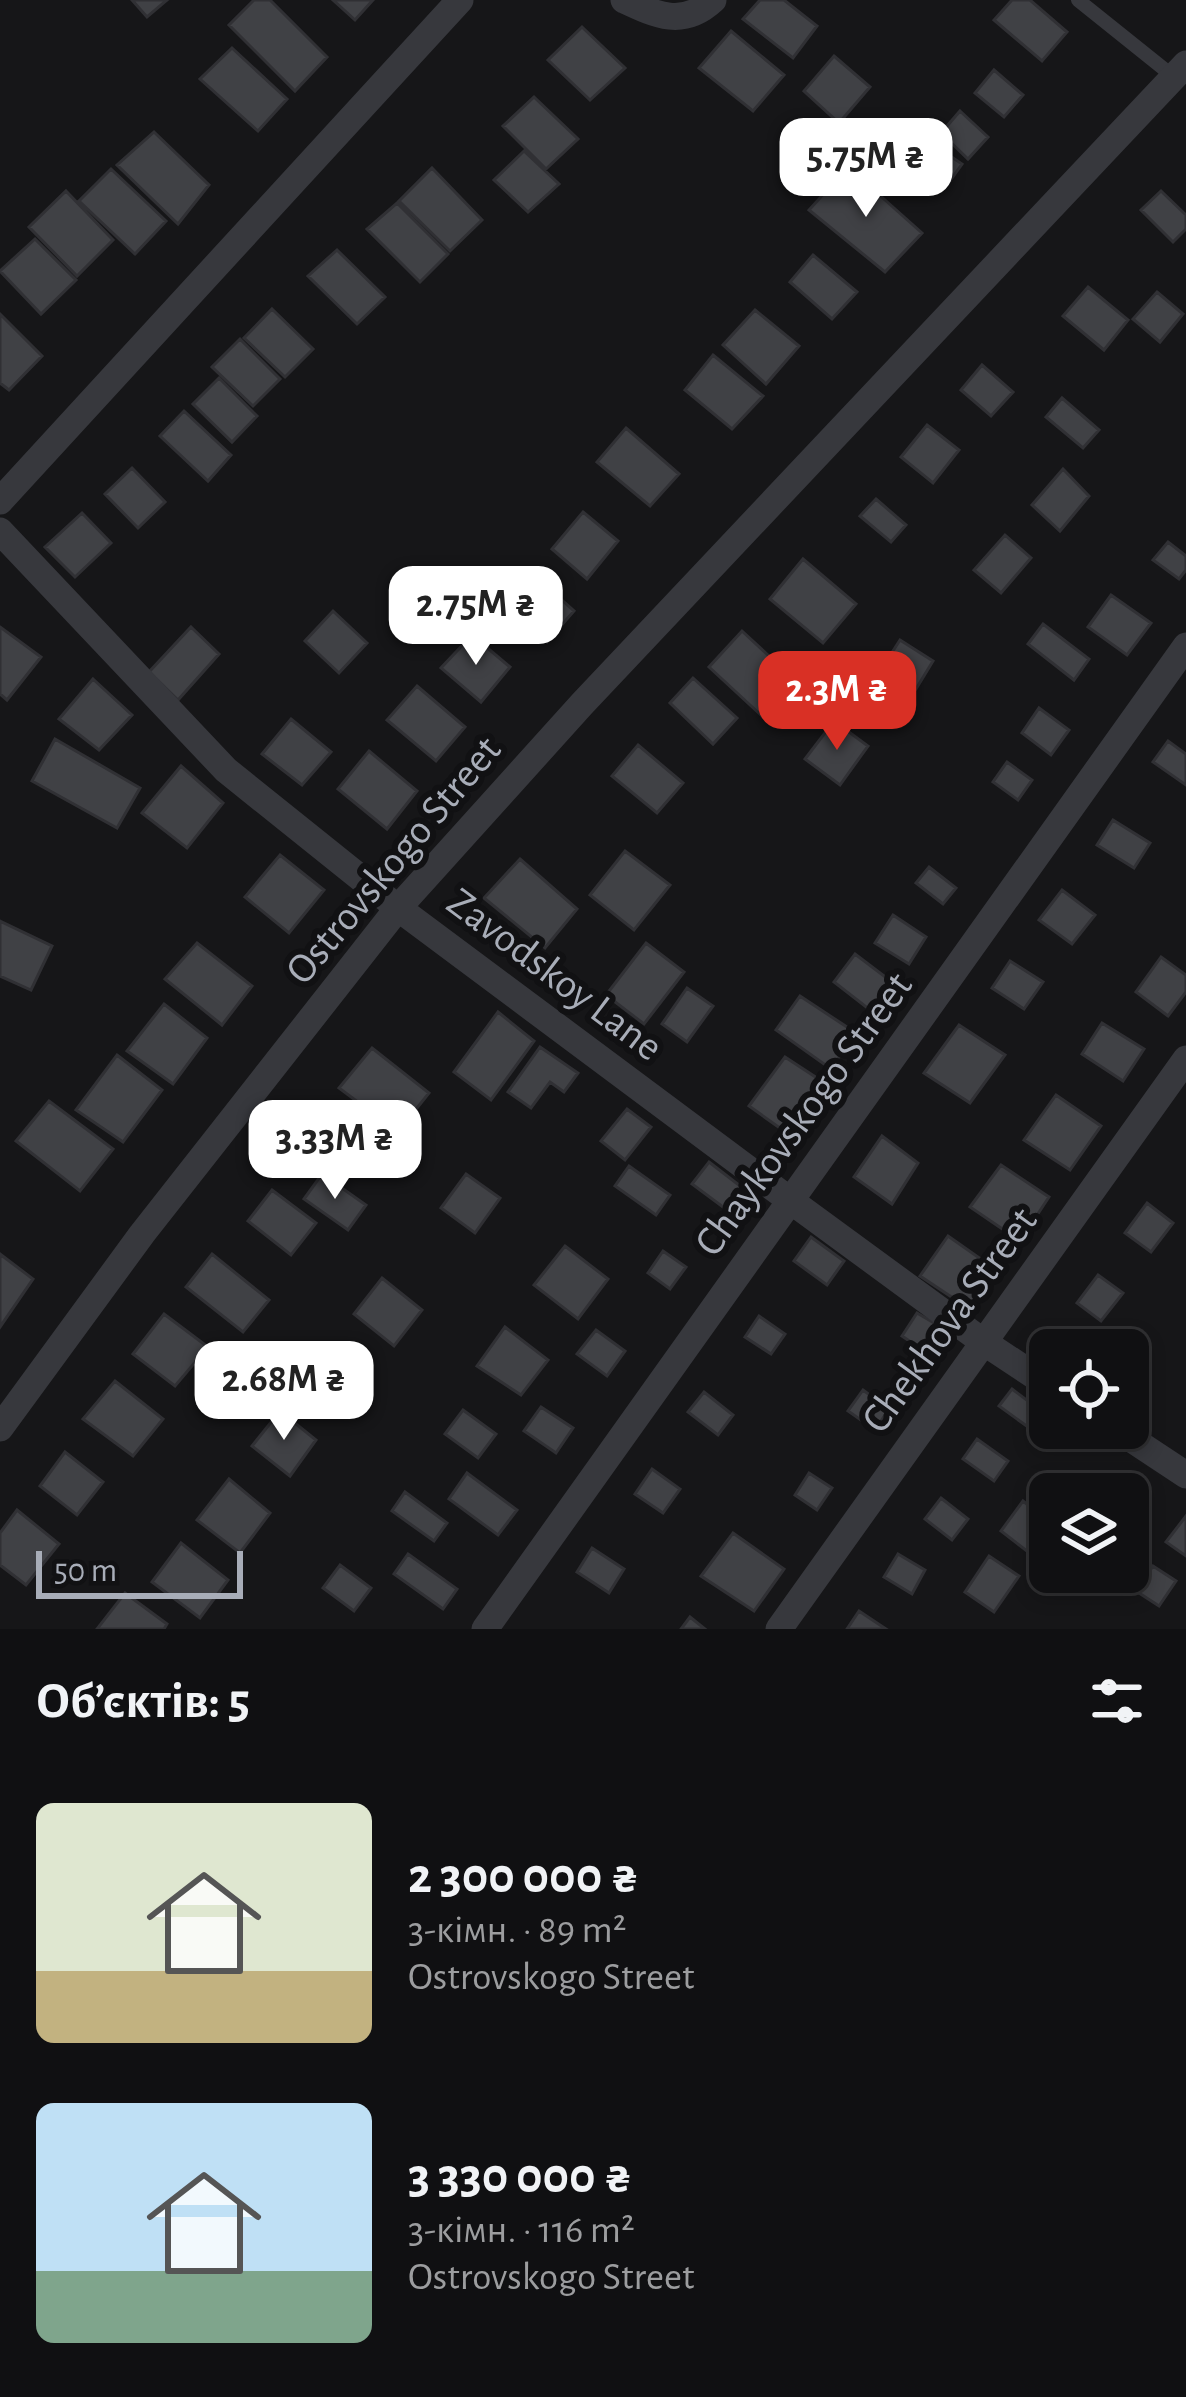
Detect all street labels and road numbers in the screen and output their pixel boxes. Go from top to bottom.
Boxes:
street label: Ostrovskogo Street [278,729,509,992]
street label: Zavodskoy Lane [440,880,670,1069]
street label: Chaykovskogo Street [687,965,920,1263]
street label: Chekhova Street [854,1200,1045,1440]

